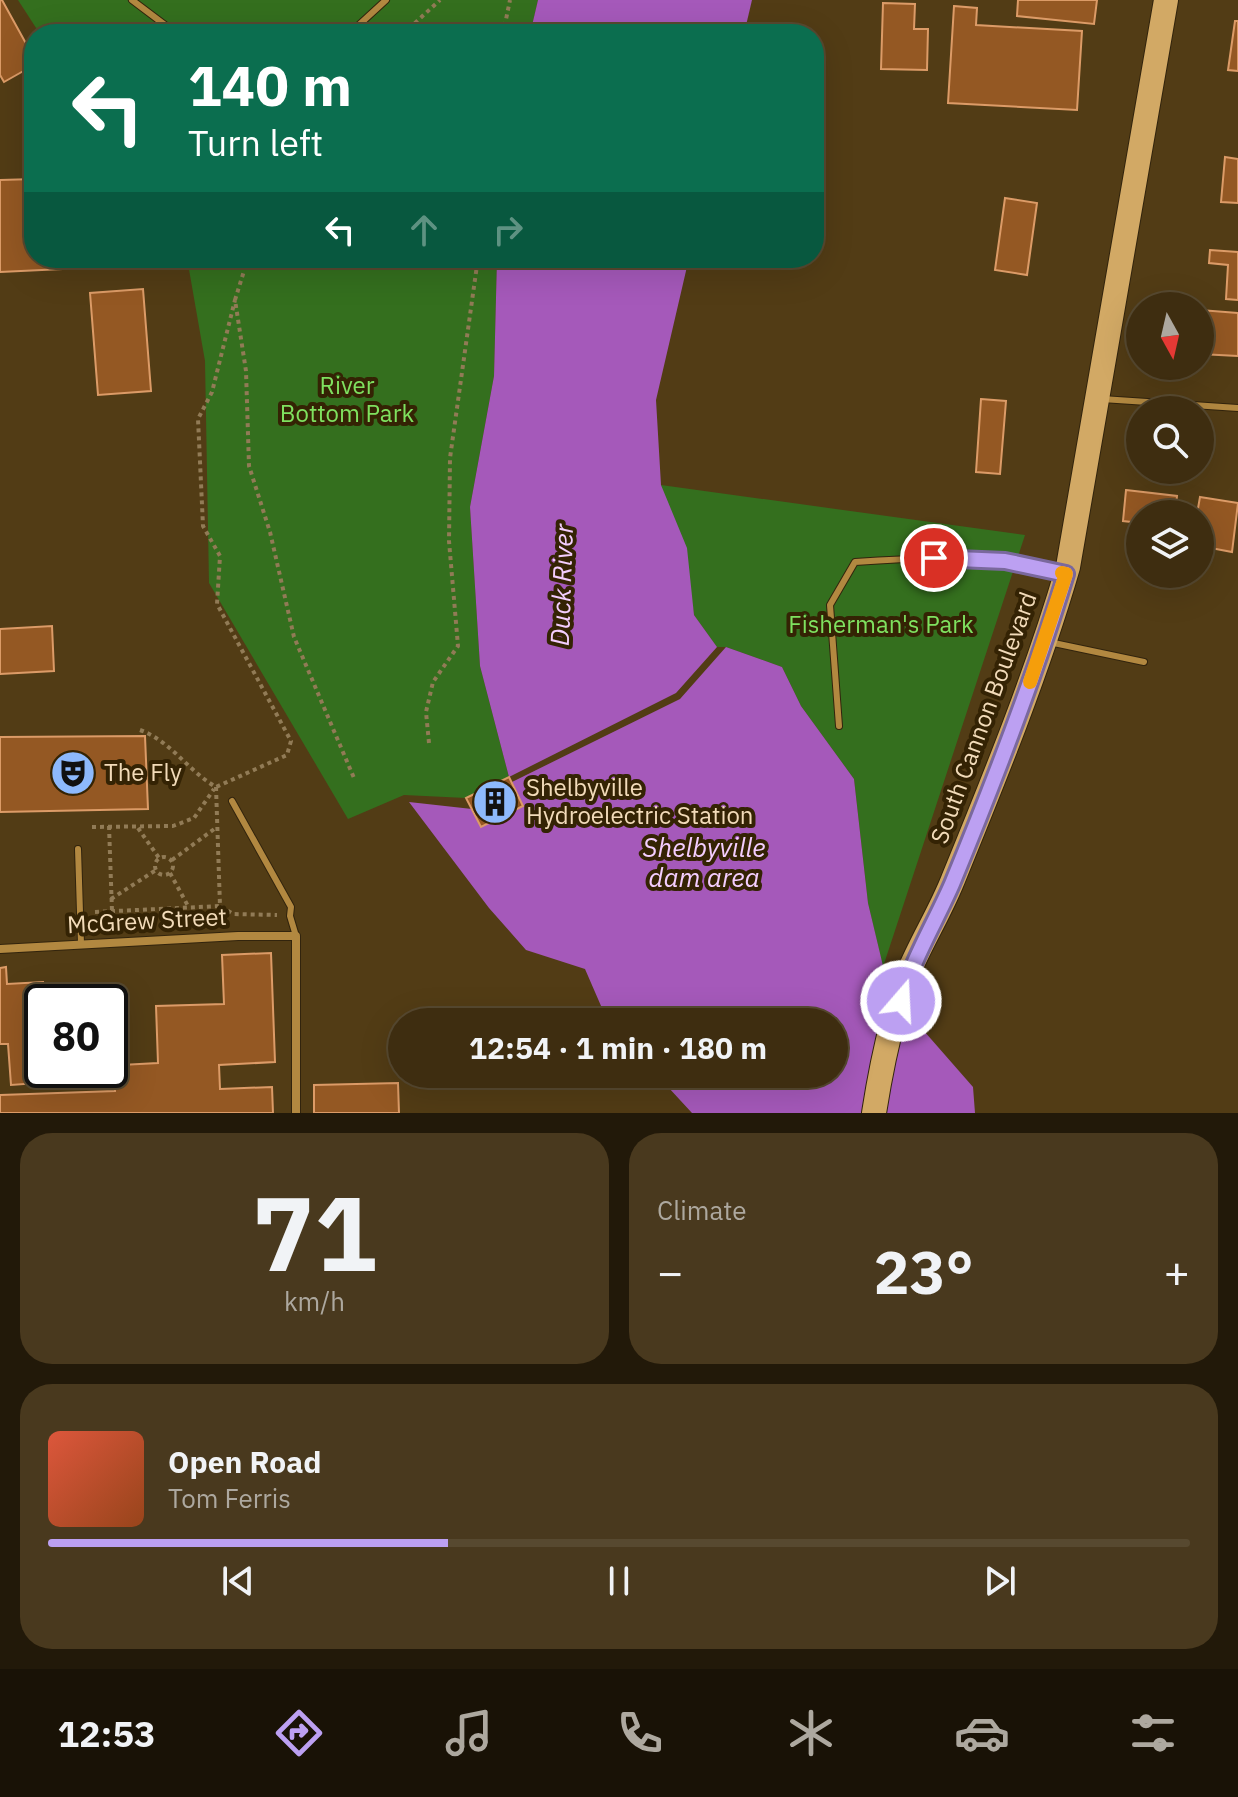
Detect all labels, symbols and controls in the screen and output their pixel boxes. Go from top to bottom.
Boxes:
text: 140 m [188,49,352,121]
icon: left [56,56,160,160]
text: Turn left [188,119,323,166]
icon: left [318,208,362,252]
icon: ahead [402,208,446,252]
icon: right [486,208,530,252]
north arrow [1126,292,1214,380]
map controls [1126,292,1214,588]
park label: River Bottom Park [280,369,414,429]
button: search [1126,396,1214,484]
button: layers [1126,500,1214,588]
water label: Duck River [542,522,580,647]
pin [900,524,968,592]
icon: arrive [912,536,956,580]
street label: South Cannon Boulevard [923,587,1044,848]
park label: Fisherman's Park [788,608,974,640]
theatre icon: The Fly [49,749,97,797]
place label: The Fly [104,756,182,788]
place label: Shelbyville Hydroelectric Station [526,771,753,831]
building icon: Shelbyville Hydroelectric Station [471,778,519,826]
water label: Shelbyville dam area [642,830,766,894]
street label: McGrew Street [66,900,228,940]
position arrow [859,959,943,1043]
speed limit sign: 80 [24,984,128,1088]
text: 12:54 · 1 min · 180 m [469,1028,767,1067]
text: 71 [252,1164,377,1300]
text: Climate [657,1193,747,1227]
text: 23° [873,1232,974,1311]
text: − [657,1243,683,1300]
text: + [1164,1243,1190,1300]
text: km/h [284,1284,345,1318]
text: Open Road [168,1442,321,1481]
text: Tom Ferris [168,1481,291,1515]
icon: previous [216,1559,260,1603]
icon: pause [597,1559,641,1603]
icon: next [978,1559,1022,1603]
icon: directions [271,1705,327,1761]
icon: music [441,1705,497,1761]
icon: phone [612,1705,668,1761]
icon: climate [783,1705,839,1761]
icon: car [954,1705,1010,1761]
icon: filters [1125,1705,1181,1761]
text: 12:53 [57,1710,156,1757]

